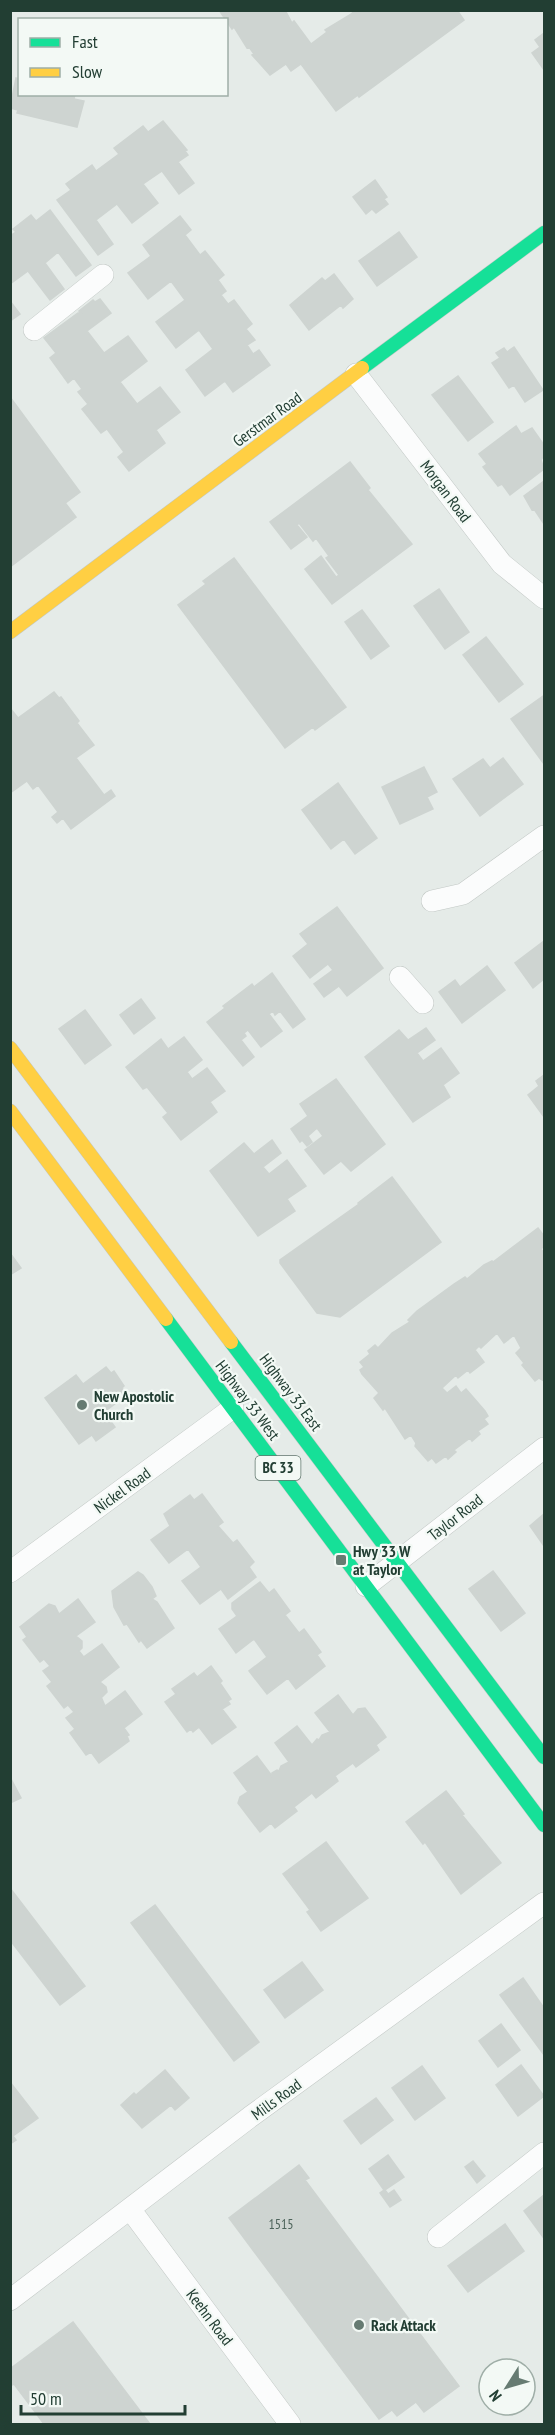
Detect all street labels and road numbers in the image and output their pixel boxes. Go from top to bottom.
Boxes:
street label: Gerstmar Road [229,387,306,451]
street label: Morgan Road [416,456,476,526]
street label: Highway 33 East [255,1349,327,1435]
street label: Highway 33 West [211,1356,285,1444]
road number: BC 33 [256,1456,300,1480]
street label: Nickel Road [90,1463,154,1517]
street label: Taylor Road [424,1489,486,1545]
street label: Mills Road [247,2074,305,2124]
street label: Keehn Road [182,2285,238,2349]

